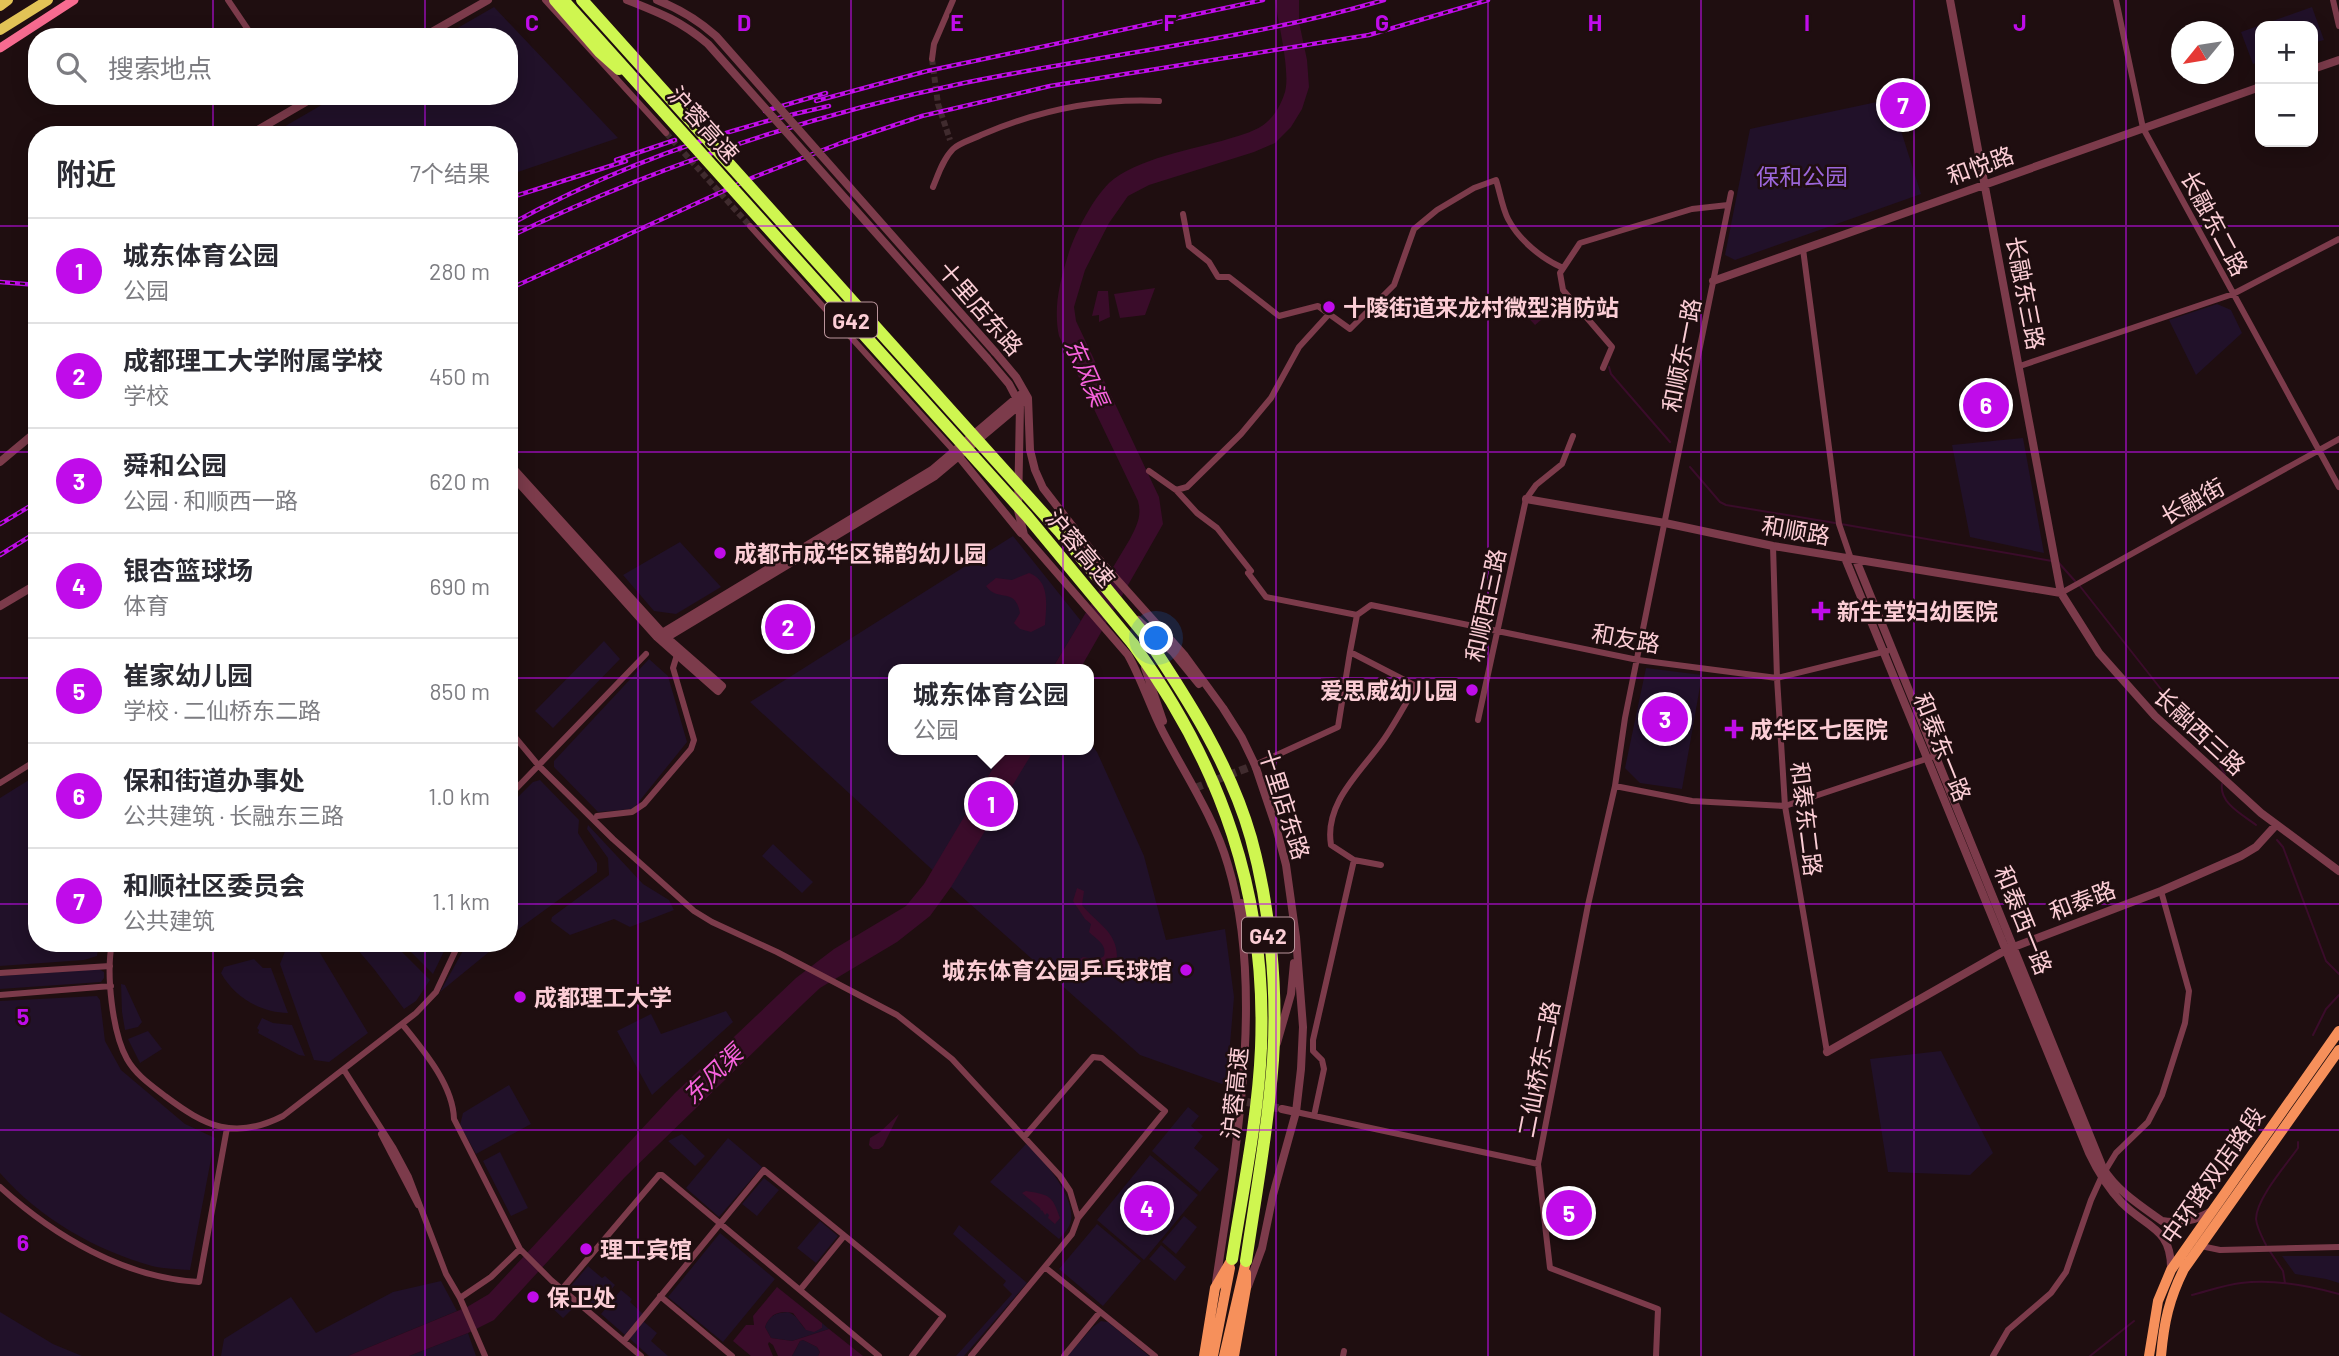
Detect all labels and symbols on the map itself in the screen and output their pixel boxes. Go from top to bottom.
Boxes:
text: C [525,8,539,36]
text: D [737,8,751,36]
text: E [950,8,964,36]
text: F [1164,8,1177,36]
text: G [1375,8,1389,36]
text: H [1588,8,1602,36]
text: I [1804,8,1810,36]
text: J [2013,8,2027,36]
north arrow [2171,21,2234,84]
pin: 7 [1880,79,1926,131]
street label: 沪蓉高速 [663,80,745,168]
street label: 和悦路 [1943,140,2017,190]
park label: 保和公园 [1756,162,1848,190]
street label: 长融东二路 [2176,166,2254,280]
street label: 长融东三路 [2001,234,2051,352]
street label: 十里店东路 [933,255,1029,361]
place label: 十陵街道来龙村微型消防站 [1343,293,1619,321]
street label: 和顺东一路 [1656,296,1706,414]
marker: 十陵街道来龙村微型消防站 [1321,299,1337,315]
road number: G42 [825,302,877,338]
water label: 东风渠 [1059,333,1116,414]
pin: 6 [1963,379,2009,431]
street label: 长融街 [2155,472,2229,530]
street label: 沪蓉高速 [1041,504,1121,592]
street label: 和顺路 [1760,510,1832,550]
place label: 成都市成华区锦韵幼儿园 [734,539,987,567]
marker: 成都市成华区锦韵幼儿园 [712,545,728,561]
street label: 和顺西三路 [1459,546,1511,664]
place label: 新生堂妇幼医院 [1837,597,1998,625]
pin: 2 [765,601,811,653]
marker: 新生堂妇幼医院 [1811,601,1831,621]
street label: 和友路 [1590,618,1662,658]
your location [1139,621,1173,655]
place label: 爱思威幼儿园 [1320,676,1458,704]
marker: 爱思威幼儿园 [1464,682,1480,698]
street label: 长融西三路 [2148,682,2252,780]
street label: 和泰东一路 [1908,688,1978,806]
pin: 3 [1642,693,1688,745]
place label: 成华区七医院 [1750,715,1888,743]
marker: 成华区七医院 [1724,719,1744,739]
street label: 十里店东路 [1254,745,1316,863]
street label: 和泰东二路 [1786,760,1828,878]
pin: 1 [968,778,1014,830]
street label: 和泰西一路 [1989,861,2059,979]
street label: 和泰路 [2045,875,2119,925]
road number: G42 [1242,918,1294,953]
place label: 城东体育公园乒乓球馆 [942,956,1172,984]
marker: 城东体育公园乒乓球馆 [1178,962,1194,978]
place label: 成都理工大学 [534,983,672,1011]
marker: 成都理工大学 [512,989,528,1005]
street label: 二仙桥东二路 [1511,999,1565,1139]
text: 5 [17,1002,29,1030]
water label: 东风渠 [676,1036,750,1109]
street label: 沪蓉高速 [1215,1046,1253,1140]
street label: 中环路双店路段 [2154,1101,2270,1249]
pin: 4 [1124,1182,1170,1234]
pin: 5 [1546,1187,1592,1239]
text: 6 [17,1228,29,1256]
place label: 理工宾馆 [600,1235,692,1263]
marker: 理工宾馆 [578,1241,594,1257]
place label: 保卫处 [547,1283,616,1311]
marker: 保卫处 [525,1289,541,1305]

